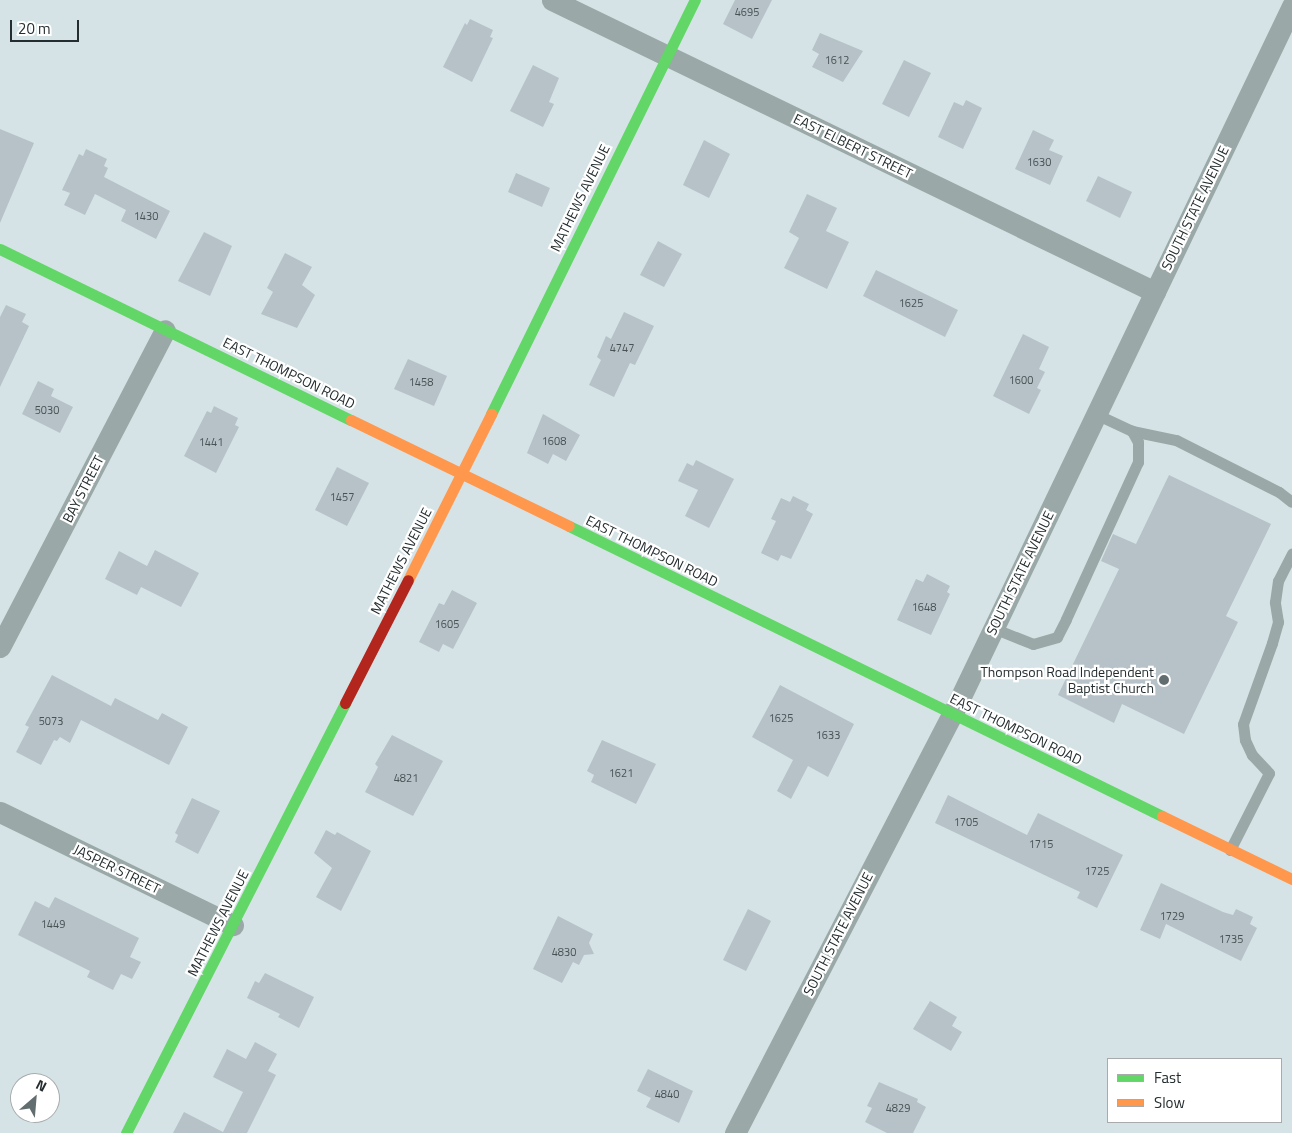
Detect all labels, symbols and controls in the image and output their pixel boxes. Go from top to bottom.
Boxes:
house number: 4695 [735,5,759,19]
scale bar [12,10,81,42]
text: 20 m [18,17,51,40]
house number: 1612 [825,53,849,67]
street label: EAST ELBERT STREET [791,110,915,182]
street label: MATHEWS AVENUE [547,142,613,254]
street label: SOUTH STATE AVENUE [1158,143,1232,273]
house number: 1630 [1027,155,1051,169]
house number: 1430 [134,209,158,223]
house number: 1625 [899,296,923,310]
street label: EAST THOMPSON ROAD [220,334,358,412]
house number: 4747 [610,341,634,355]
house number: 1600 [1009,373,1033,387]
house number: 1458 [409,375,433,389]
house number: 5030 [35,403,59,417]
house number: 1608 [542,434,566,448]
house number: 1441 [199,435,223,449]
street label: BAY STREET [59,453,107,525]
house number: 1457 [330,490,354,504]
street label: MATHEWS AVENUE [367,505,435,617]
street label: SOUTH STATE AVENUE [983,508,1057,638]
street label: EAST THOMPSON ROAD [583,512,721,590]
house number: 1648 [912,600,936,614]
house number: 1605 [435,617,459,631]
place label: Thompson Road Independent Baptist Church [980,664,1154,696]
marker: Thompson Road Independent Baptist Church [1158,674,1170,686]
street label: EAST THOMPSON ROAD [947,690,1085,768]
house number: 1625 [769,711,793,725]
house number: 5073 [39,714,63,728]
house number: 1633 [816,728,840,742]
house number: 1621 [609,766,633,780]
house number: 4821 [394,771,418,785]
house number: 1705 [954,815,978,829]
house number: 1715 [1029,837,1053,851]
street label: JASPER STREET [71,841,163,897]
house number: 1725 [1085,864,1109,878]
street label: MATHEWS AVENUE [184,867,252,979]
street label: SOUTH STATE AVENUE [800,870,876,998]
house number: 1729 [1160,909,1184,923]
house number: 1449 [41,917,65,931]
house number: 1735 [1219,932,1243,946]
house number: 4830 [552,945,576,959]
legend [1107,1058,1282,1123]
text: Fast [1154,1066,1181,1089]
north arrow [10,1073,60,1123]
text: N [32,1074,51,1097]
house number: 4840 [655,1087,679,1101]
text: Slow [1154,1091,1185,1114]
house number: 4829 [886,1101,910,1115]

